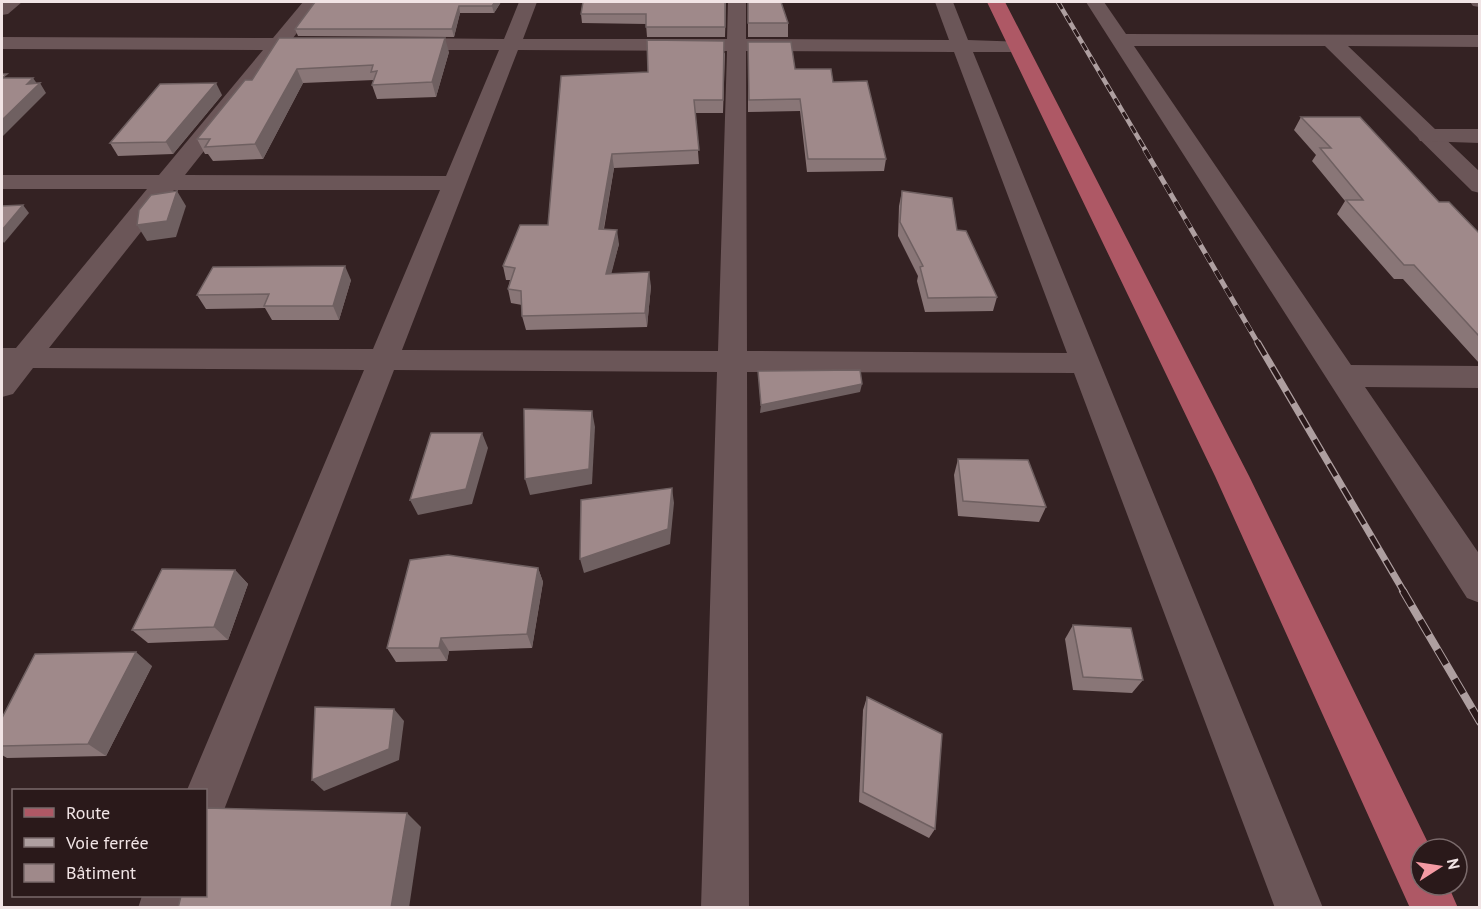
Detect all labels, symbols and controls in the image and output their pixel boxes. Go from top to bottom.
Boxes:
legend [12,789,207,897]
text: Route [66,801,110,824]
text: Voie ferrée [65,831,149,854]
north arrow [1409,837,1469,897]
text: N [1443,857,1465,871]
text: Bâtiment [66,861,136,884]

